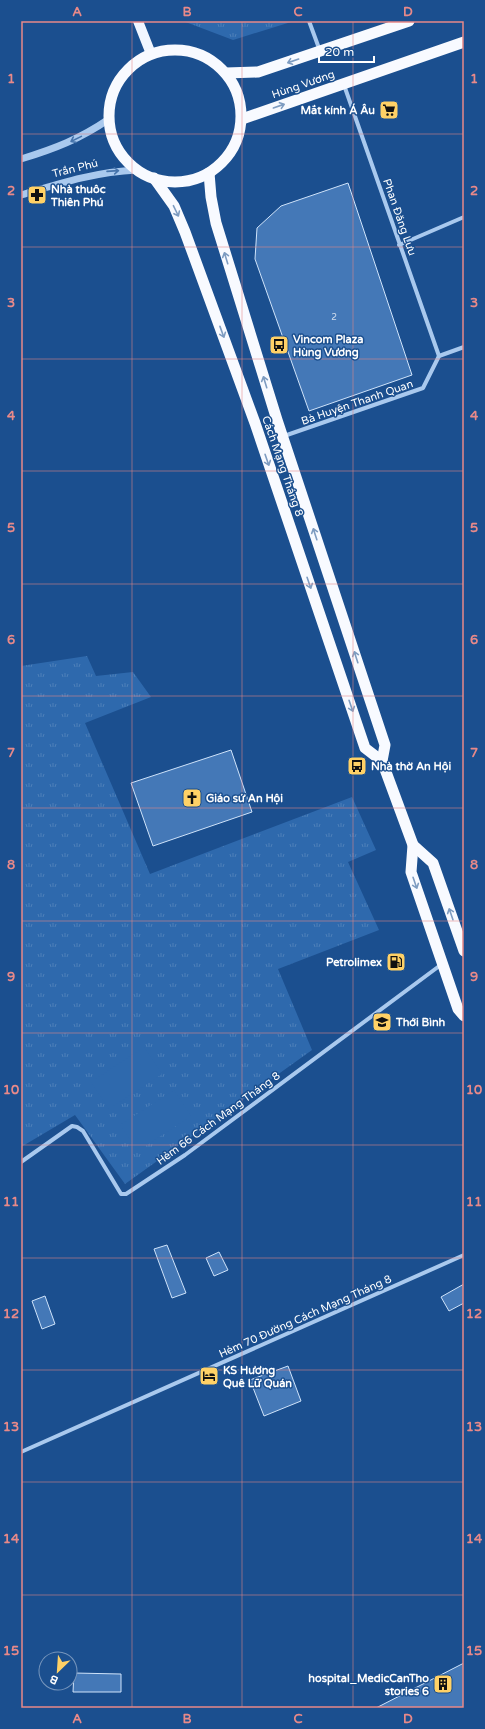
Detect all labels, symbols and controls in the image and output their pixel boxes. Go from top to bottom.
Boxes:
text: A [72,4,82,20]
text: B [182,4,192,20]
text: C [293,4,303,20]
text: D [403,4,413,20]
scale bar [319,38,374,64]
text: 20 m [325,45,354,59]
one-way arrow [287,57,299,65]
street label: Hùng Vương [270,68,336,101]
text: 1 [7,71,15,87]
text: 1 [470,71,478,87]
supermarket icon: Mắt kính Á Âu [378,99,400,121]
one-way arrow [272,102,284,110]
place label: Mắt kính Á Âu [300,103,375,117]
one-way arrow [70,136,82,143]
street label: Trần Phú [51,157,99,180]
one-way arrow [106,168,119,175]
street label: Phan Đăng Lưu [380,177,419,257]
text: 2 [7,183,15,199]
place label: Nhà thuôc Thiên Phú [50,183,106,209]
text: 2 [470,183,478,199]
pharmacy icon: Nhà thuôc Thiên Phú [26,184,48,206]
one-way arrow [173,204,180,216]
one-way arrow [222,253,230,265]
text: 3 [7,295,15,311]
text: 3 [470,295,478,311]
house number: 2 [331,312,337,323]
one-way arrow [219,326,226,339]
place label: Vincom Plaza Hùng Vương [293,333,363,360]
bus stop icon: Vincom Plaza Hùng Vương [268,334,290,356]
one-way arrow [261,376,268,389]
street label: Bà Huyện Thanh Quan [300,377,415,428]
text: 4 [7,408,16,424]
text: 4 [470,408,479,424]
street label: Cách Mạng Tháng 8 [259,414,306,518]
one-way arrow [264,454,272,466]
text: 5 [7,520,15,536]
text: 5 [470,520,478,536]
one-way arrow [310,528,318,540]
one-way arrow [306,577,313,590]
text: 6 [7,632,15,648]
text: 6 [470,632,478,648]
one-way arrow [352,650,359,663]
one-way arrow [347,700,355,712]
text: 7 [7,745,15,761]
text: 7 [470,745,478,761]
bus stop icon: Nhà thờ An Hội [346,755,368,777]
place label: Nhà thờ An Hội [371,760,451,773]
church icon: Giáo sứ An Hội [181,787,203,809]
place label: Giáo sứ An Hội [206,792,283,805]
text: 8 [7,857,15,873]
text: 8 [470,857,478,873]
one-way arrow [412,877,419,890]
one-way arrow [447,908,454,921]
fuel station icon: Petrolimex [385,951,407,973]
place label: Petrolimex [326,956,382,969]
text: 9 [7,969,15,985]
text: 9 [470,969,478,985]
school or university icon: Thới Bình [371,1011,393,1033]
place label: Thới Bình [395,1016,446,1029]
street label: Hẻm 66 Cách Mạng Tháng 8 [154,1069,283,1168]
text: 10 [3,1082,19,1098]
text: 10 [466,1082,482,1098]
text: 11 [3,1194,19,1210]
text: 11 [466,1194,482,1210]
street label: Hẻm 70 Đường Cách Mạng Tháng 8 [217,1272,394,1361]
text: 12 [3,1306,19,1322]
text: 12 [466,1306,482,1322]
place label: KS Hương Quê Lữ Quán [223,1364,292,1390]
hotel icon: KS Hương Quê Lữ Quán [198,1365,220,1387]
text: 13 [3,1419,19,1435]
text: 13 [466,1419,482,1435]
text: 14 [3,1531,20,1547]
text: 14 [466,1531,483,1547]
text: 15 [3,1643,19,1659]
text: 15 [466,1643,482,1659]
north arrow [38,1651,78,1691]
text: B [47,1672,60,1687]
place label: hospital_MedicCanTho stories 6 [308,1672,429,1698]
building icon: hospital_MedicCanTho stories 6 [432,1673,454,1695]
text: A [72,1711,82,1727]
text: B [182,1711,192,1727]
text: C [293,1711,303,1727]
text: D [403,1711,413,1727]

